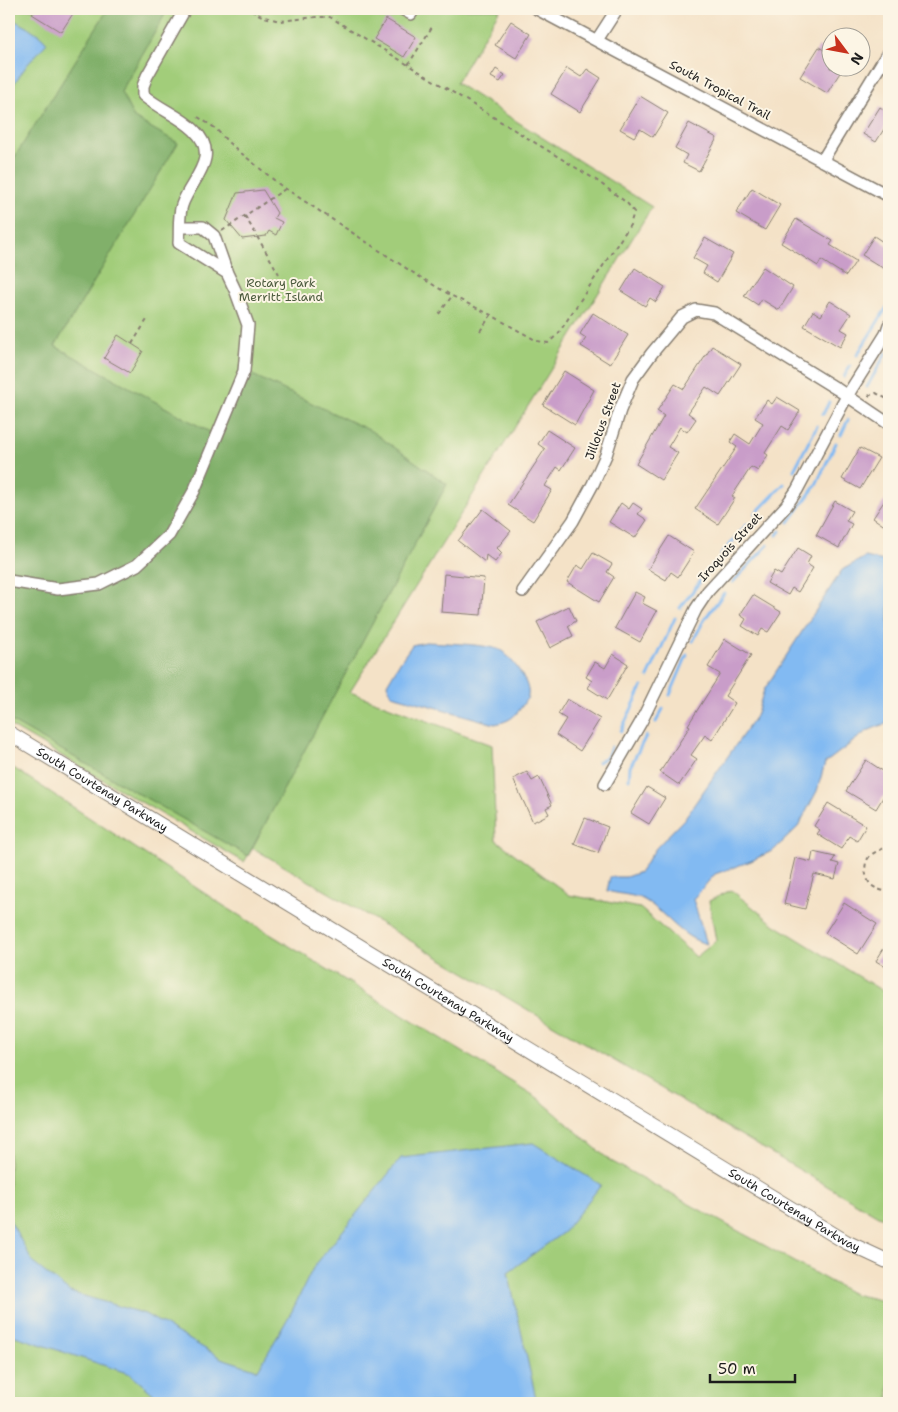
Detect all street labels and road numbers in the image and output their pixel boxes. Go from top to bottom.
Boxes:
street label: South Tropical Trail [667,57,774,124]
street label: Jillotus Street [581,380,625,462]
street label: Iroquois Street [695,509,765,585]
street label: South Courtenay Parkway [33,744,171,836]
street label: South Courtenay Parkway [379,954,517,1046]
street label: South Courtenay Parkway [725,1164,863,1256]

